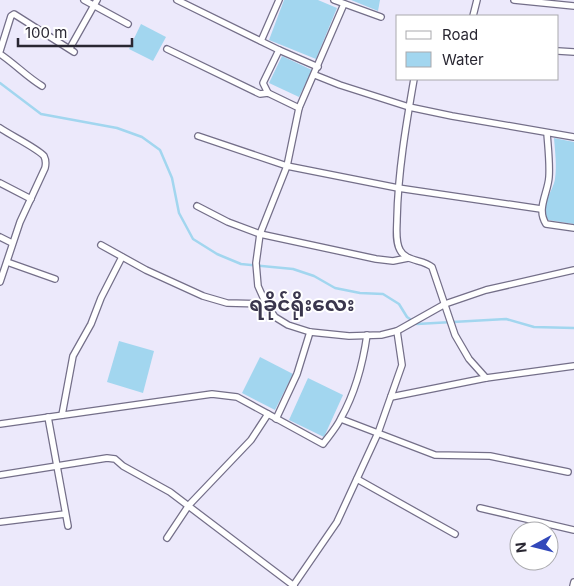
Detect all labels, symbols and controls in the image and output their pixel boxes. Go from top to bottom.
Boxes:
scale bar [18,15,131,47]
legend [396,15,559,80]
text: 100 m [25,23,67,42]
text: Road [442,25,478,44]
text: Water [442,50,484,69]
district label: ရခိုင်ရိုးလေး [249,291,355,320]
north arrow [509,521,559,571]
text: N [512,541,530,554]

